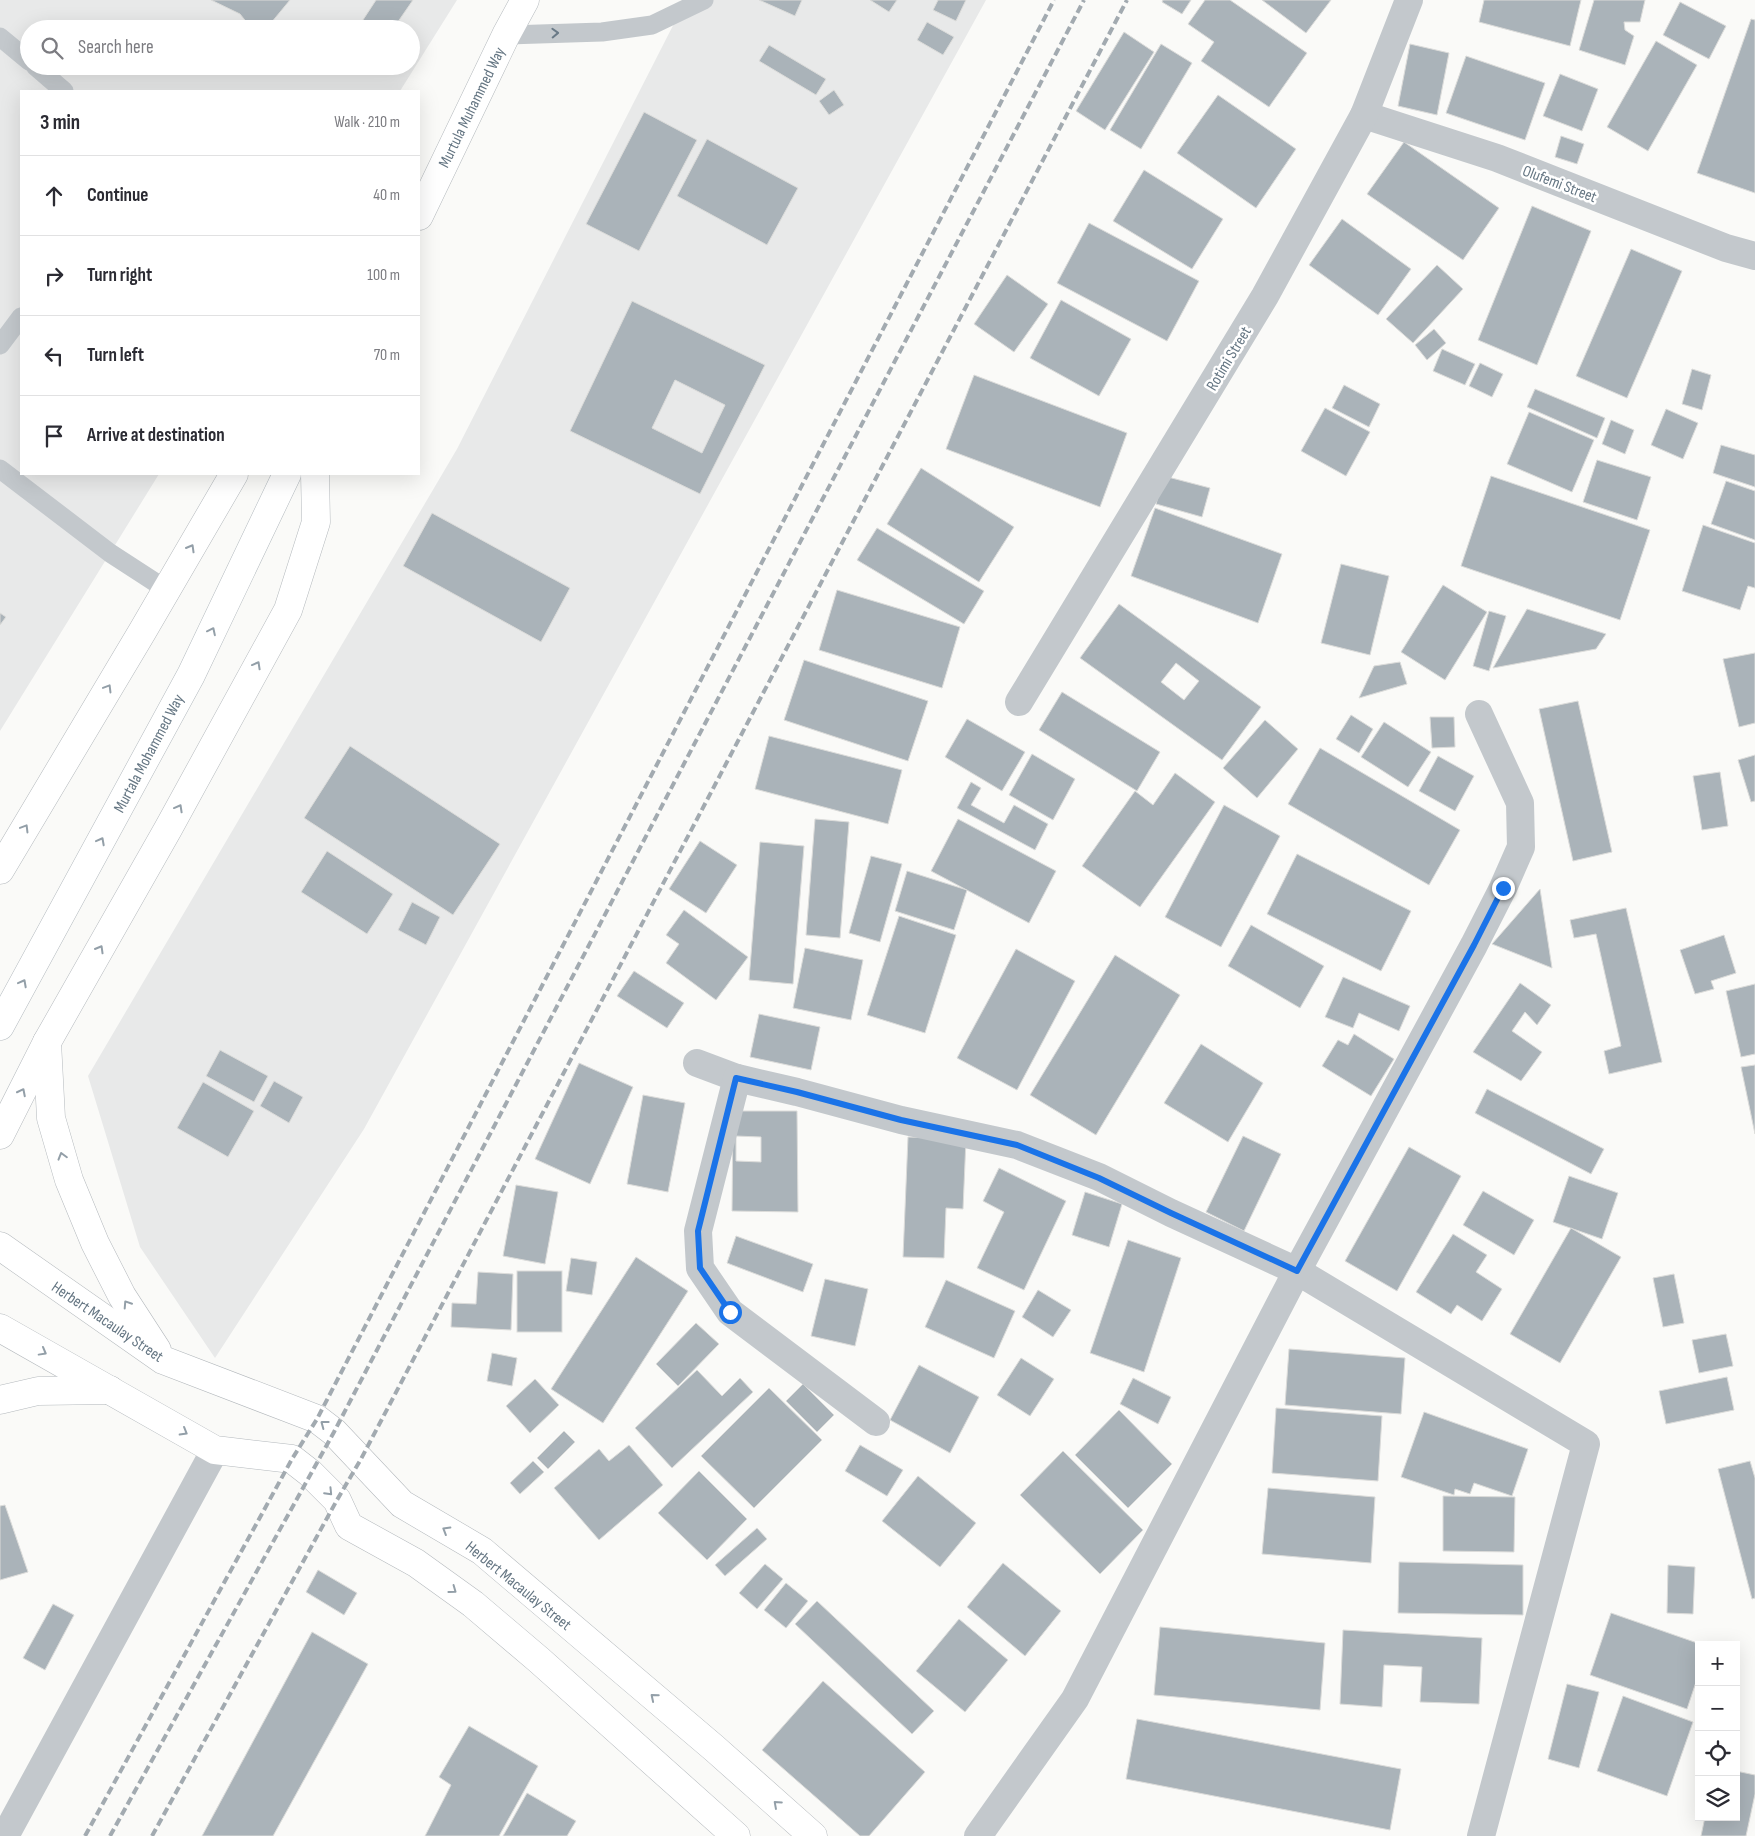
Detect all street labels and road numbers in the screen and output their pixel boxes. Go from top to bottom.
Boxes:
street label: Murtula Muhammed Way [435,44,510,171]
street label: Olufemi Street [1520,162,1599,207]
street label: Rotimi Street [1203,323,1256,394]
street label: Murtala Mohammed Way [110,691,189,816]
street label: Herbert Macaulay Street [48,1278,167,1367]
street label: Herbert Macaulay Street [461,1538,575,1635]

